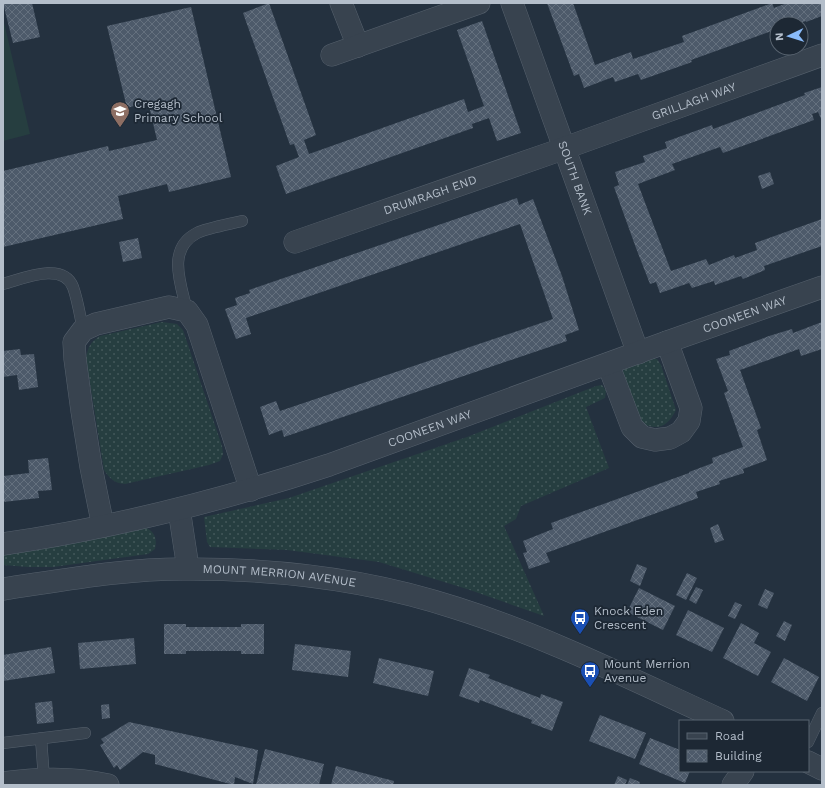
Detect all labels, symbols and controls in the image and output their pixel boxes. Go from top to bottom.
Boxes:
north arrow [769,16,809,56]
text: N [773,32,786,41]
street label: GRILLAGH WAY [650,80,738,123]
place label: Cregagh Primary School [134,97,223,125]
school or university icon: Cregagh Primary School [109,100,131,128]
street label: SOUTH BANK [555,139,595,217]
street label: DRUMRAGH END [382,172,479,218]
street label: COONEEN WAY [701,293,789,336]
street label: COONEEN WAY [386,407,474,450]
street label: MOUNT MERRION AVENUE [203,562,357,590]
place label: Knock Eden Crescent [594,604,663,632]
bus stop icon: Knock Eden Crescent [569,607,591,635]
place label: Mount Merrion Avenue [604,657,690,685]
bus stop icon: Mount Merrion Avenue [579,660,601,688]
legend [679,720,809,772]
text: Road [715,729,744,743]
text: Building [715,749,762,763]

